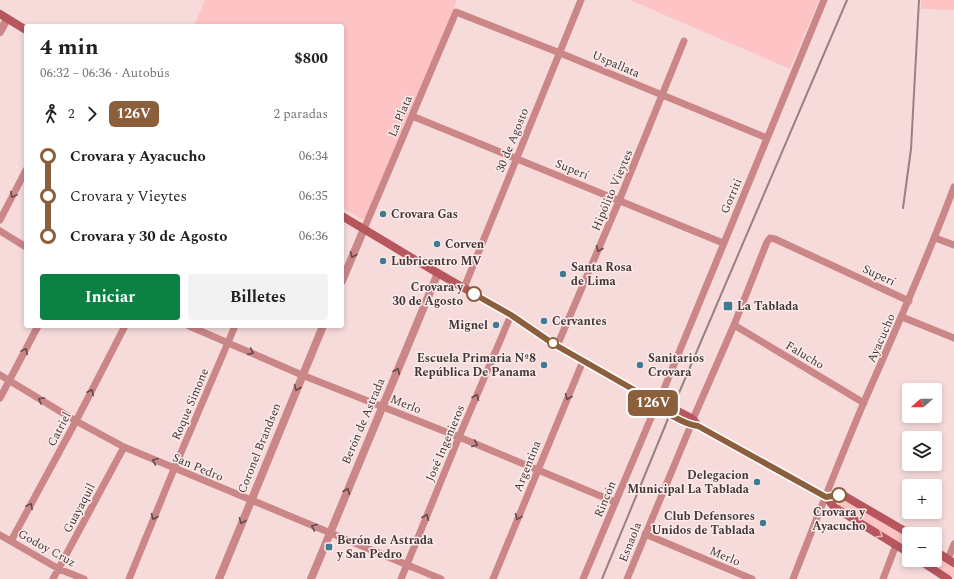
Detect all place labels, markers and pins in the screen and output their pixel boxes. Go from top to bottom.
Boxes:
place label: Crovara Gas [391,205,458,224]
marker: Crovara Gas [378,209,388,219]
place label: Corven [445,235,485,254]
marker: Corven [432,239,442,249]
place label: Lubricentro MV [391,252,482,271]
marker: Lubricentro MV [378,256,388,266]
place label: Santa Rosa de Lima [571,258,633,291]
marker: Santa Rosa de Lima [558,269,568,279]
place label: Crovara y 30 de Agosto [392,278,464,311]
marker: Crovara y 30 de Agosto [466,286,482,302]
place label: La Tablada [737,297,799,316]
marker: La Tablada [722,300,734,312]
place label: Cervantes [552,312,607,331]
place label: Mignel [448,316,488,335]
marker: Cervantes [539,316,549,326]
marker: Mignel [491,320,501,330]
unlabelled marker [547,337,559,349]
place label: Escuela Primaria Nº8 República De Panama [414,349,537,382]
place label: Sanitarios Crovara [648,349,704,382]
marker: Escuela Primaria Nº8 República De Panama [539,360,549,370]
marker: Sanitarios Crovara [635,360,645,370]
place label: Delegacion Municipal La Tablada [627,466,750,499]
marker: Delegacion Municipal La Tablada [752,477,762,487]
marker: Crovara y Ayacucho [831,487,847,503]
place label: Crovara y Ayacucho [812,503,866,536]
place label: Club Defensores Unidos de Tablada [651,507,756,540]
marker: Club Defensores Unidos de Tablada [758,518,768,528]
place label: Berón de Astrada y San Pedro [336,531,434,564]
marker: Berón de Astrada y San Pedro [324,542,334,552]

